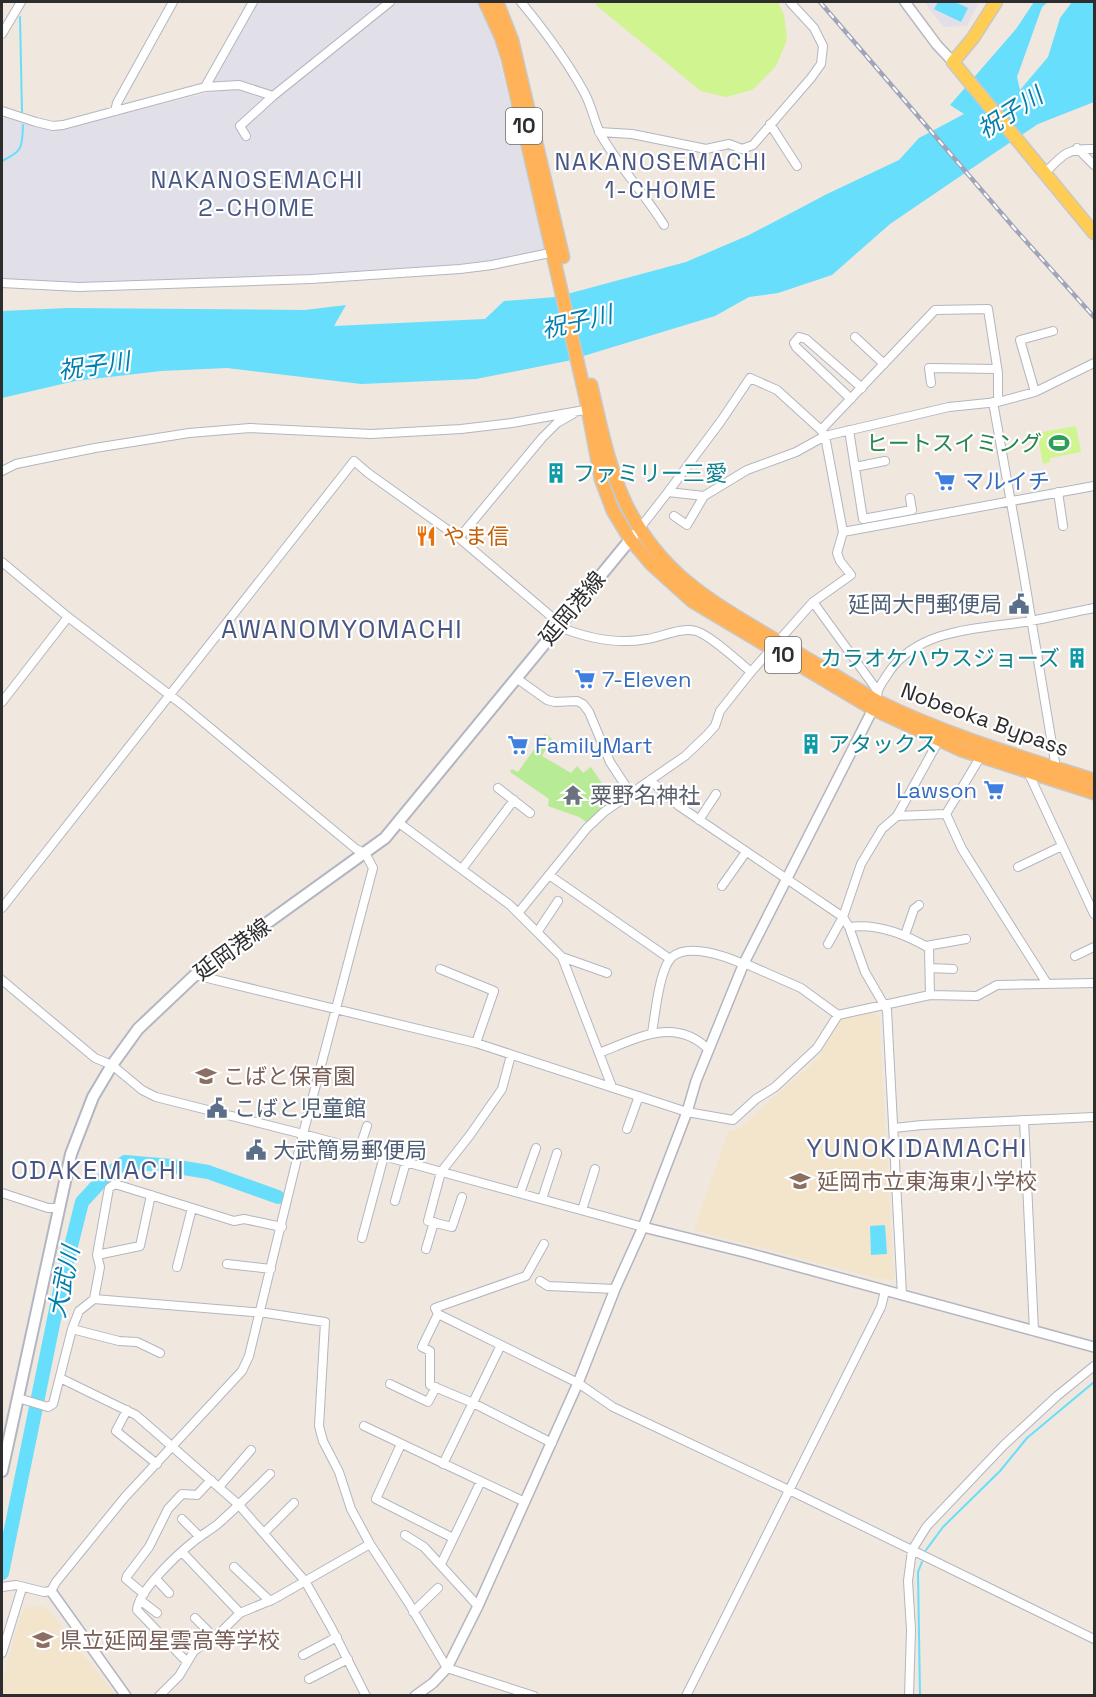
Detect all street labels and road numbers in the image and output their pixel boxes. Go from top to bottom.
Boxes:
road number: 10 [506,108,542,144]
street label: 延岡港線 [533,565,611,651]
road number: 10 [765,637,801,673]
street label: Nobeoka Bypass [897,676,1073,762]
street label: 延岡港線 [188,912,276,986]

